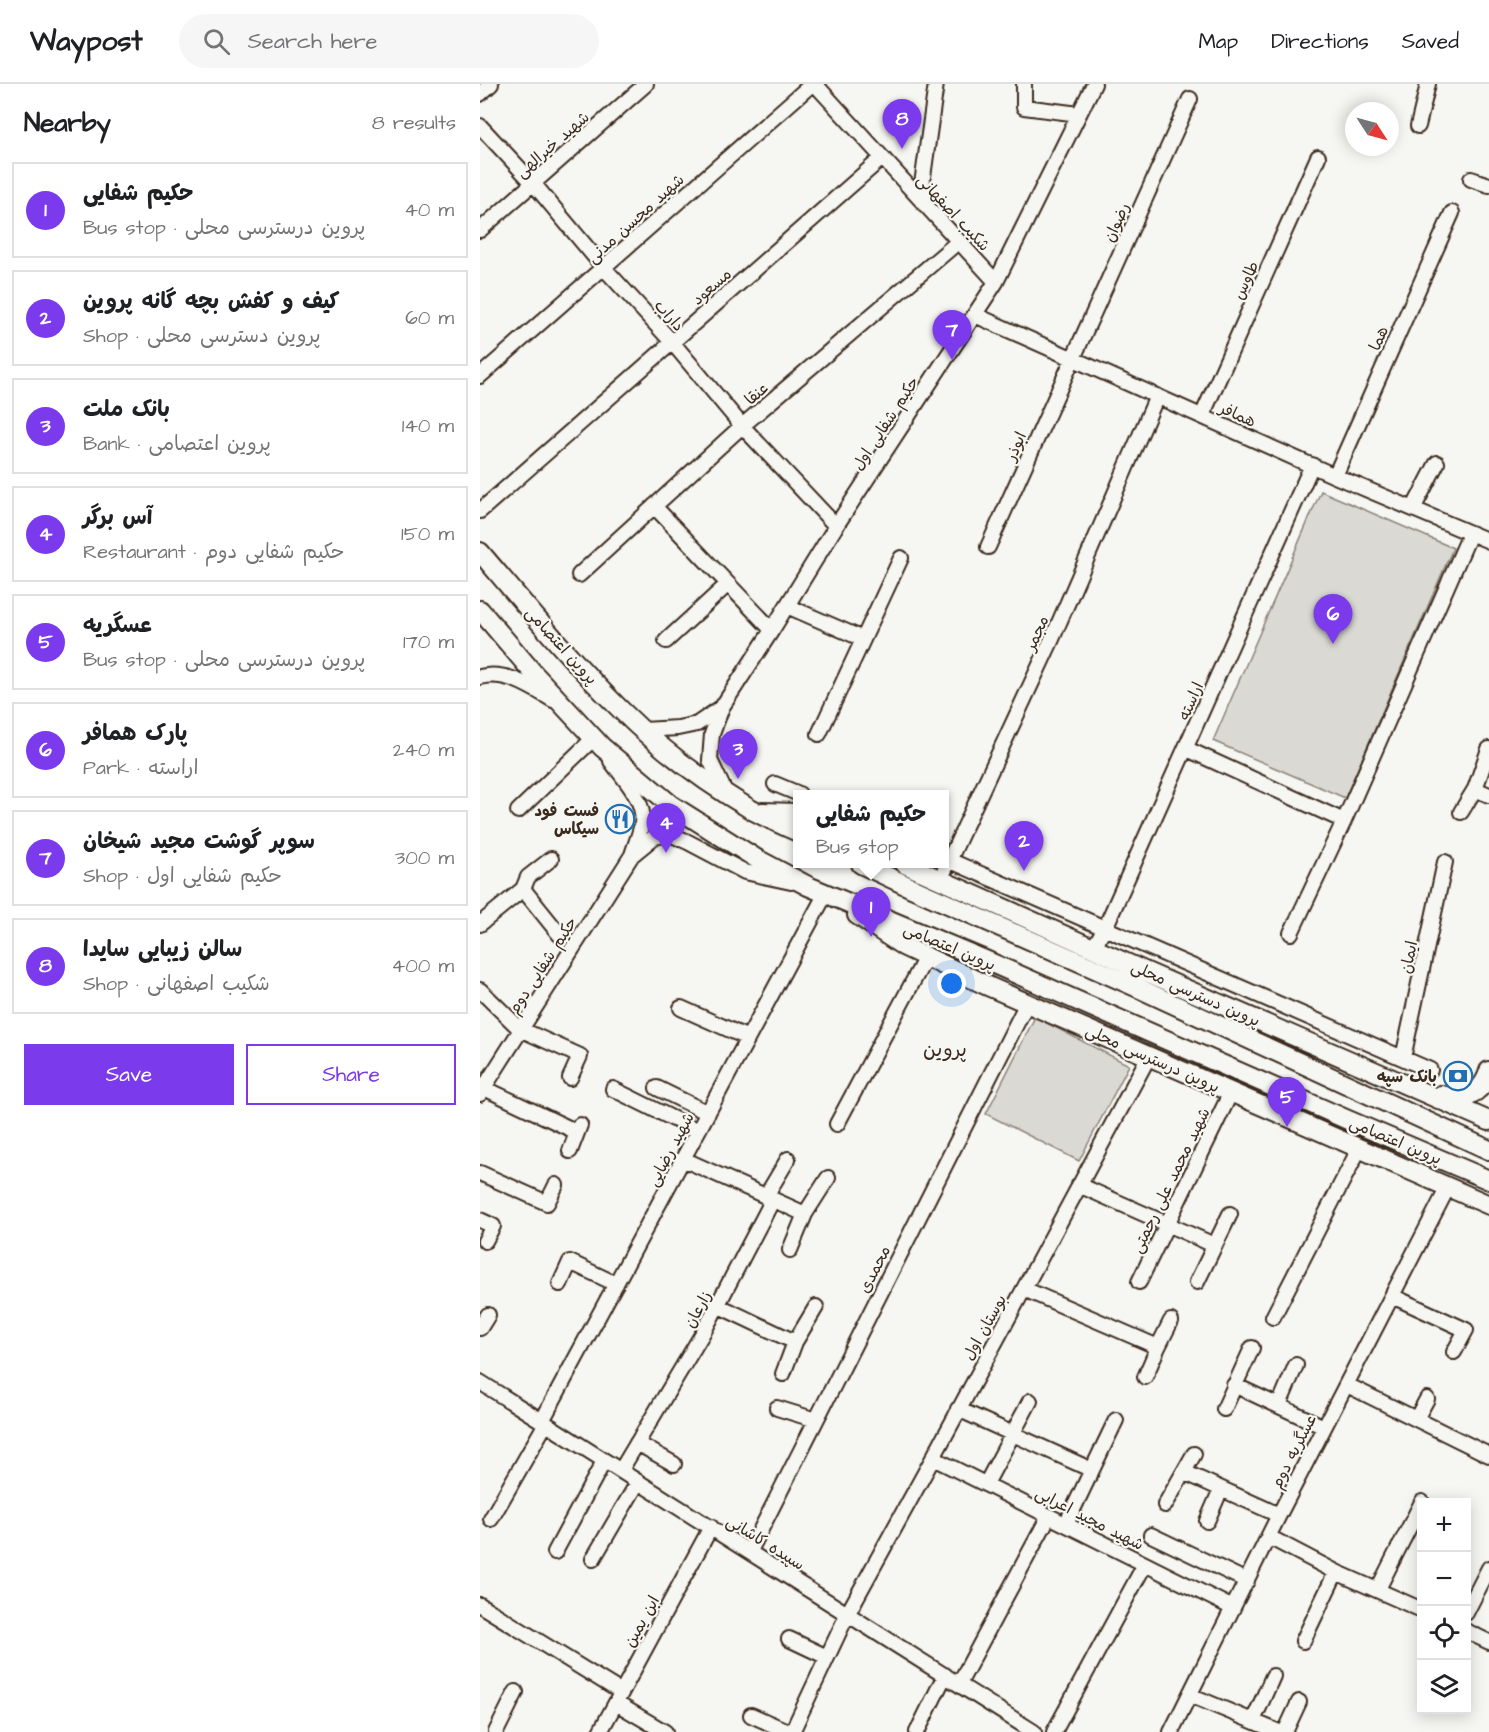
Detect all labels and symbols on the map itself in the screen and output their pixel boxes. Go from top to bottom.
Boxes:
pin: 8 [882,100,922,149]
north arrow [1345,102,1399,156]
street label: شهید خیرالهی [511,106,594,183]
street label: شهید محسن مدنی [582,169,689,268]
street label: شکیب اصفهانی [912,169,995,256]
street label: رضوان [1098,199,1135,246]
street label: طاوس [1228,258,1264,303]
street label: مسعود [687,263,736,310]
street label: داراب [649,295,689,336]
pin: 7 [932,310,972,360]
street label: هما [1364,323,1394,354]
street label: حکیم شفایی اول [847,372,925,475]
street label: عنقا [740,377,773,410]
street label: همافر [1214,396,1260,433]
street label: ابوذر [999,428,1032,466]
pin: 6 [1314,594,1352,644]
street label: پروین اعتصامی [520,602,602,689]
street label: مجمر [1019,612,1054,656]
street label: اراسته [1173,679,1209,724]
pin: 3 [718,730,758,779]
place label: فست فود سیکاس [534,800,599,840]
restaurant icon: فست فود سیکاس [604,803,636,835]
pin: 4 [646,804,686,853]
pin: 2 [1004,822,1044,871]
pin: 1 [852,888,890,937]
street label: حکیم شفایی دوم [503,913,583,1019]
street label: پروین اعتصامی [900,918,999,976]
street label: ایمان [1395,939,1423,976]
street label: پروین دسترسی محلی [1128,956,1263,1032]
your location [937,969,966,998]
street label: پروین درسترسی محلی [1082,1019,1223,1098]
district label: پروین [923,1036,967,1064]
bank icon: بانک سپه [1442,1060,1474,1092]
place label: بانک سپه [1377,1066,1437,1088]
pin: 5 [1268,1078,1306,1127]
street label: شهید محمد علی رحمتی [1126,1104,1216,1257]
street label: شهید رضایی [642,1109,700,1190]
street label: پروین اعتصامی [1346,1112,1445,1170]
street label: محمدی [854,1242,896,1297]
street label: زارعان [679,1287,717,1332]
street label: بوستان اول [958,1291,1012,1364]
street label: عسگریه دوم [1266,1410,1323,1493]
street label: شهید مجید اعرابی [1032,1482,1148,1556]
street label: سپیده کاشانی [722,1510,809,1576]
street label: ابن یمین [619,1592,665,1651]

